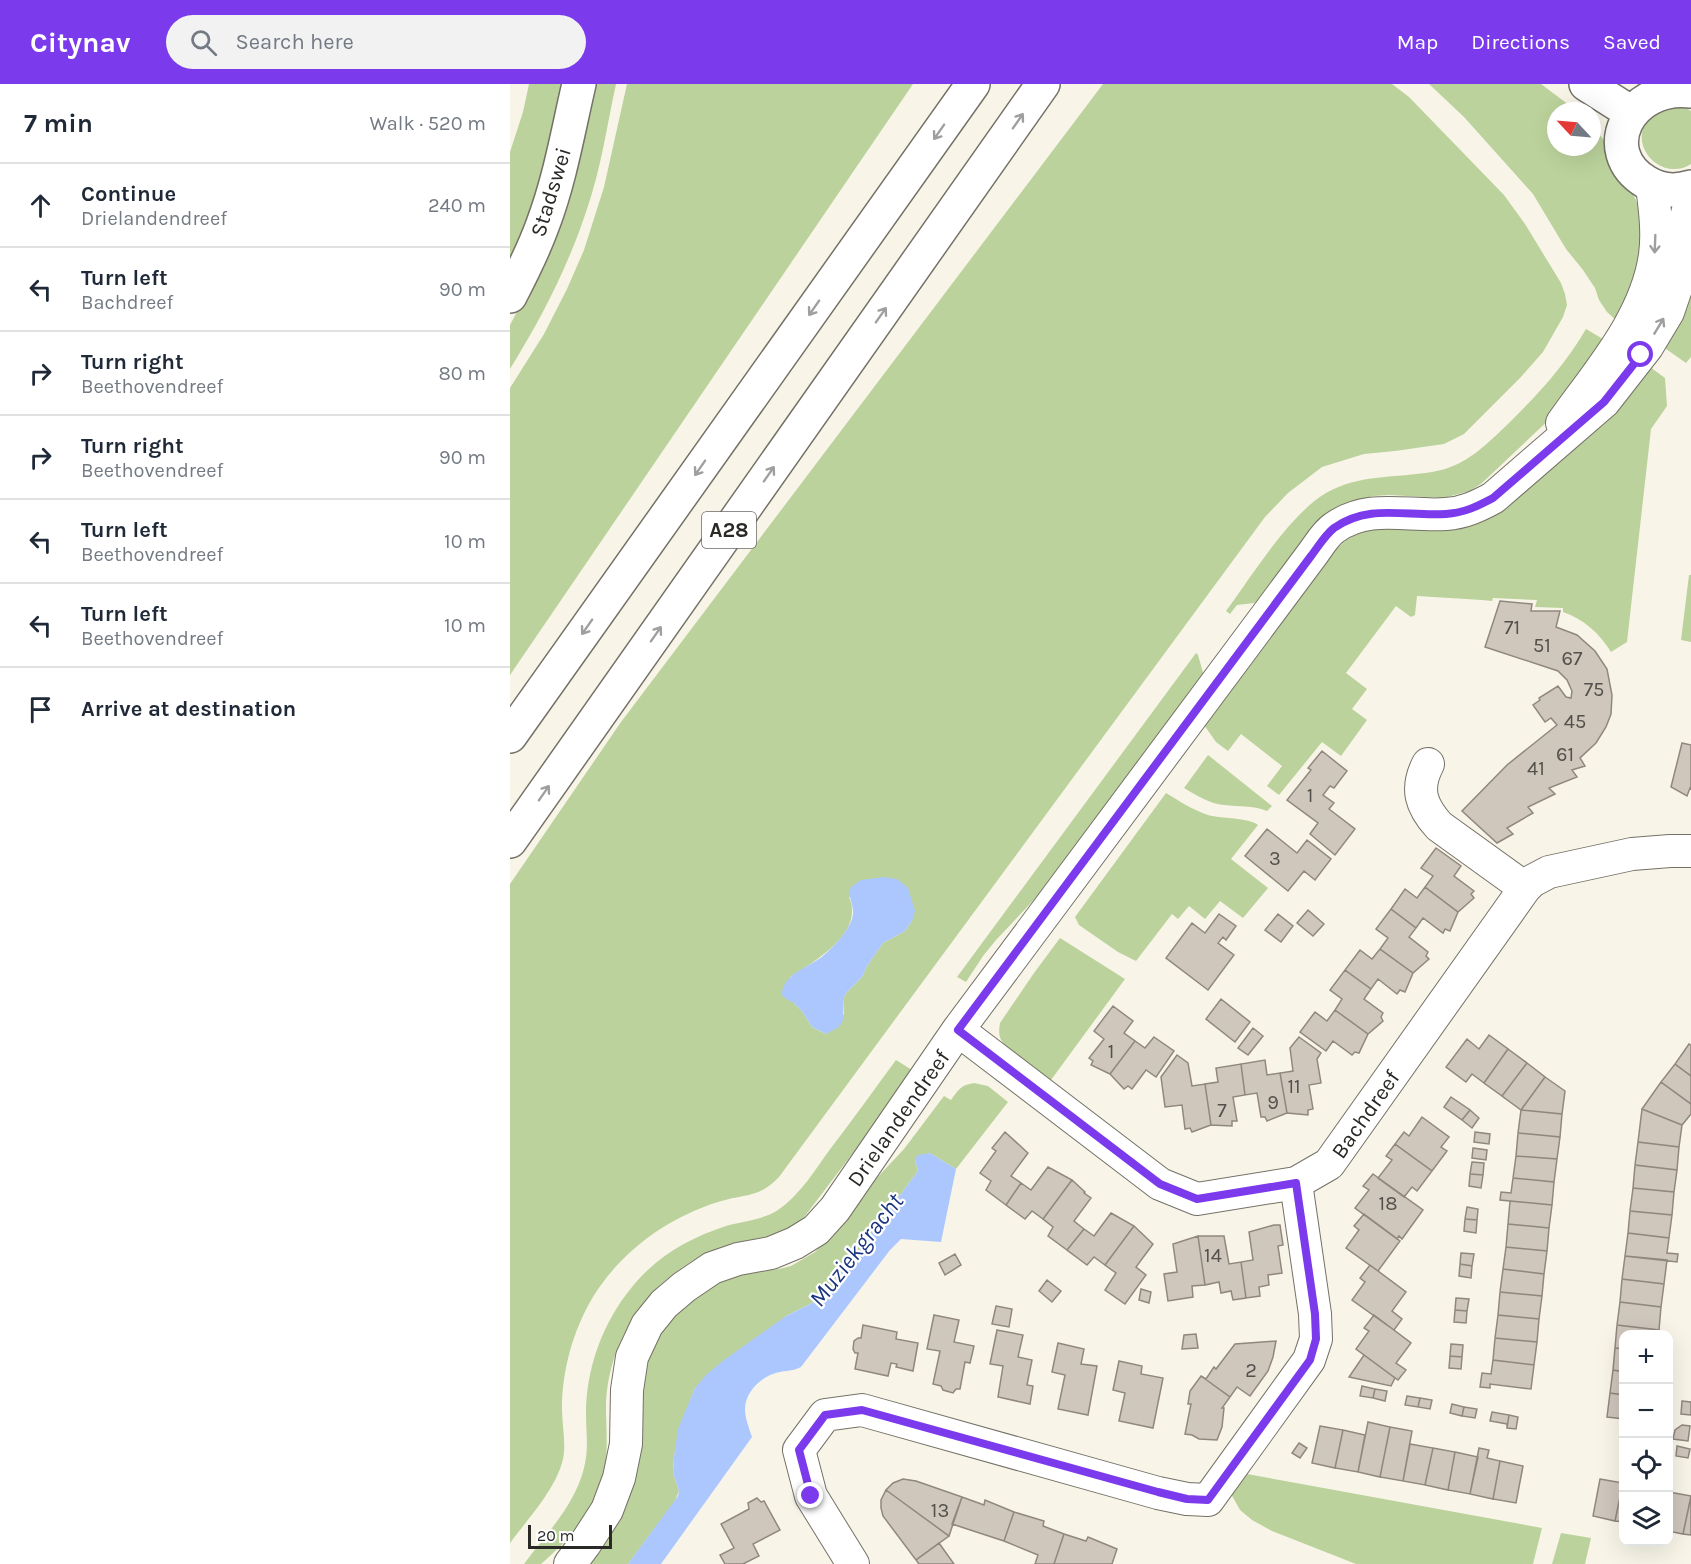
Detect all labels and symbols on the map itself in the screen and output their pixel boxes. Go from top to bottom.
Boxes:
north arrow [1547,102,1601,156]
one-way arrow [1012,113,1024,129]
one-way arrow [933,123,945,139]
street label: Stadswei [525,144,577,240]
one-way arrow [1649,234,1661,254]
one-way arrow [808,299,820,315]
one-way arrow [875,307,887,324]
one-way arrow [1654,318,1666,335]
route start [1627,341,1653,367]
one-way arrow [694,460,706,476]
one-way arrow [763,467,775,483]
road number: A28 [702,512,756,548]
house number: 71 [1504,616,1520,639]
one-way arrow [581,619,593,635]
one-way arrow [650,626,662,642]
house number: 51 [1533,634,1551,657]
house number: 67 [1562,647,1583,670]
house number: 75 [1584,678,1604,701]
house number: 45 [1564,710,1586,733]
house number: 61 [1556,743,1574,766]
house number: 41 [1527,757,1545,780]
house number: 1 [1307,784,1313,807]
one-way arrow [538,785,550,801]
house number: 3 [1269,847,1281,870]
house number: 1 [1108,1040,1114,1063]
street label: Drielandendreef [842,1045,956,1192]
street label: Bachdreef [1326,1065,1406,1164]
house number: 11 [1287,1075,1301,1098]
house number: 9 [1267,1091,1279,1114]
house number: 7 [1217,1099,1227,1122]
water label: Muziekgracht [803,1187,910,1312]
house number: 18 [1379,1192,1397,1215]
house number: 14 [1204,1244,1222,1267]
house number: 2 [1245,1359,1257,1382]
route end [797,1482,823,1508]
house number: 13 [931,1499,949,1522]
scale bar [528,1522,612,1550]

